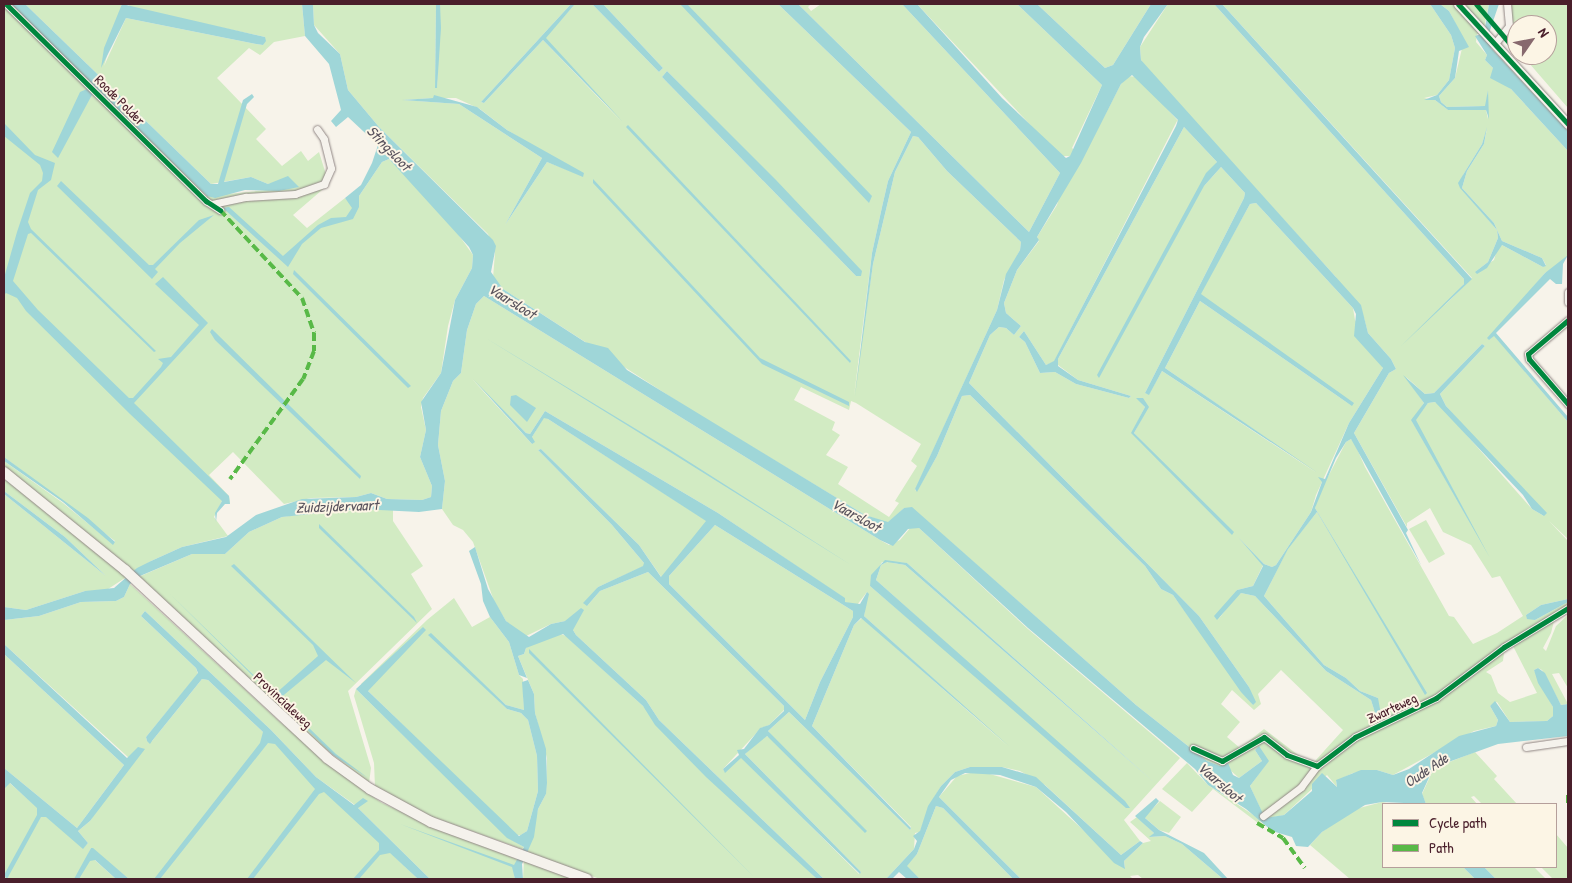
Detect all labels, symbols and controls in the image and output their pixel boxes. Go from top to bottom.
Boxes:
north arrow [1507,15,1557,65]
text: N [1534,24,1554,40]
street label: Roode Polder [91,71,149,129]
water label: Stingsloot [363,122,415,174]
water label: Vaarsloot [485,279,539,323]
water label: Vaarsloot [828,494,884,536]
water label: Zuidzijdervaart [296,496,378,516]
street label: Provincialeweg [250,668,316,732]
street label: Zwarteweg [1364,689,1420,727]
water label: Oude Ade [1401,749,1451,791]
water label: Vaarsloot [1194,758,1246,806]
legend [1382,803,1557,868]
text: Cycle path [1429,812,1487,833]
text: Path [1429,837,1454,858]

